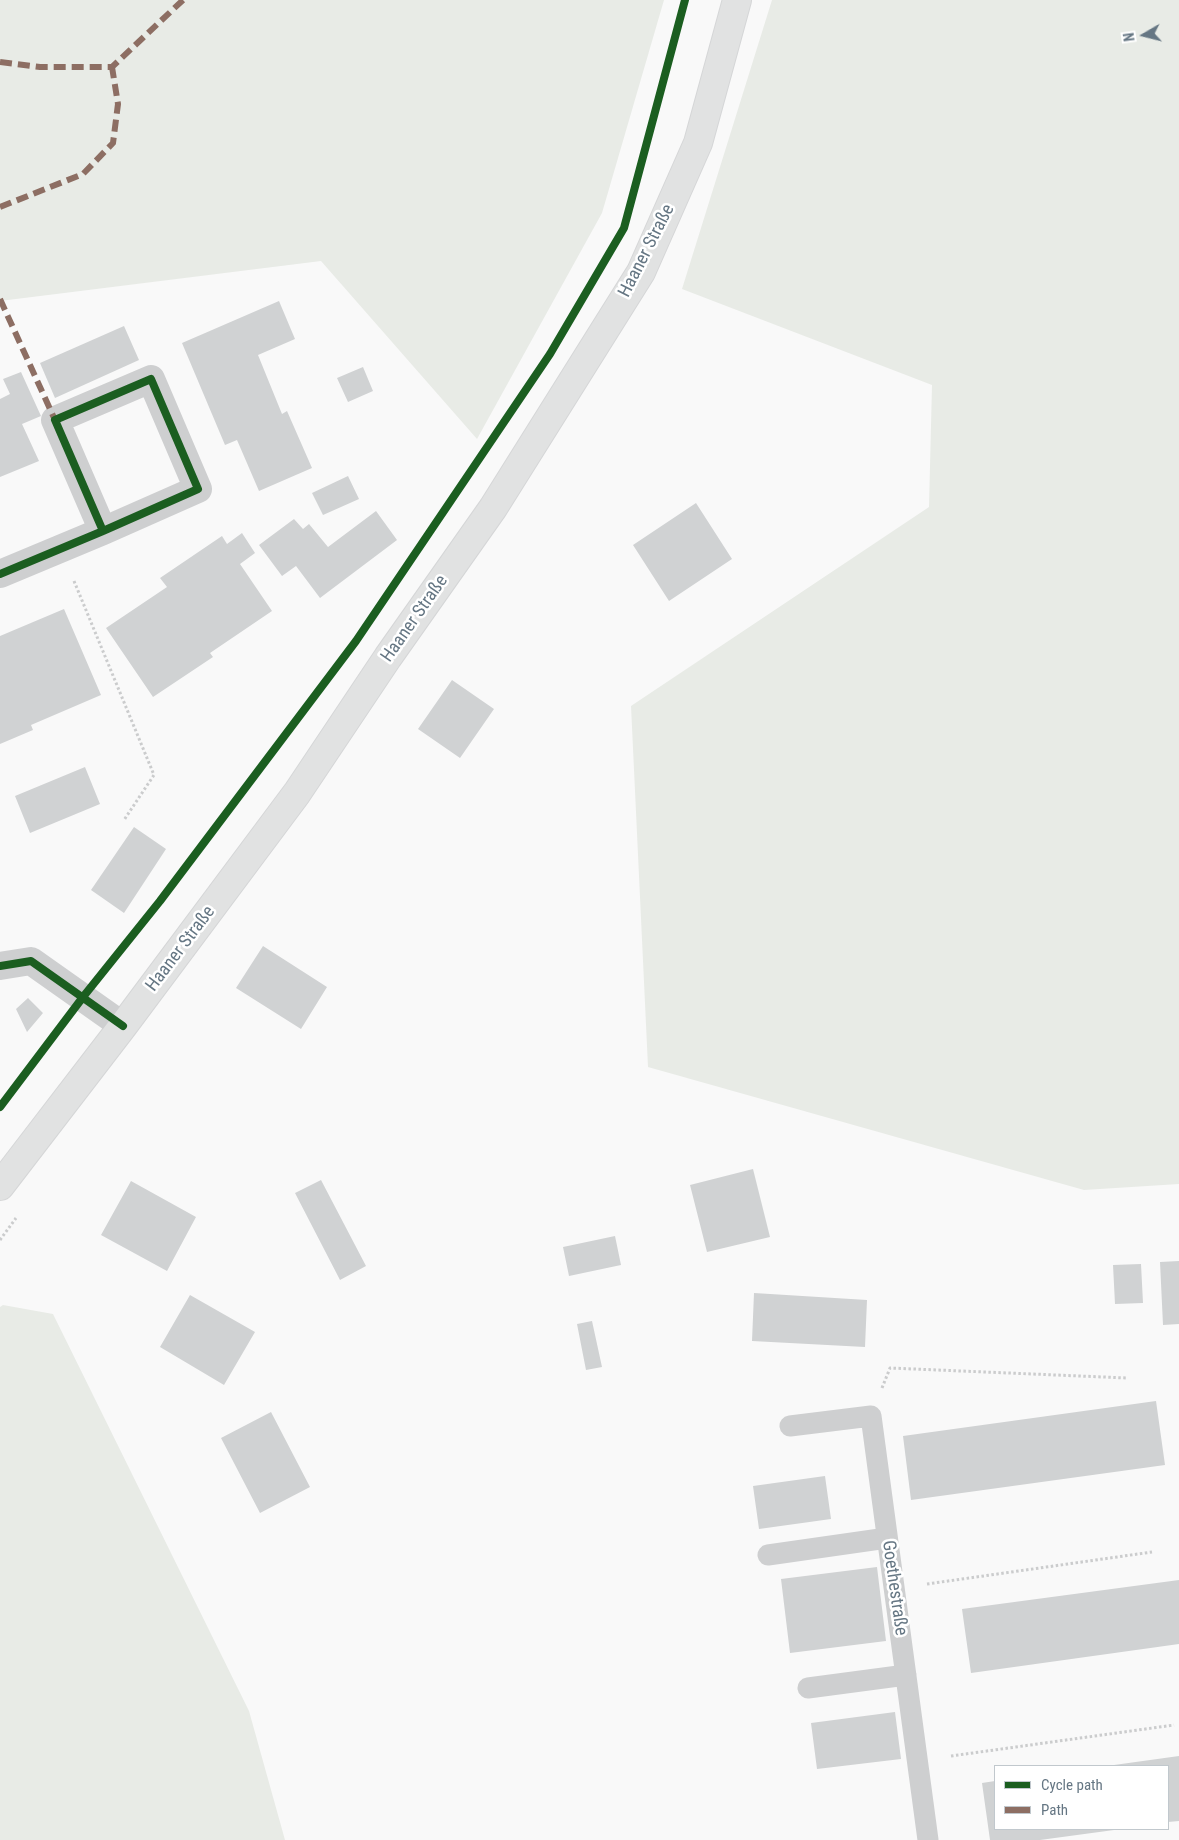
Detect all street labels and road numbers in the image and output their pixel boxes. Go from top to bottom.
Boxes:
street label: Haaner Straße [614,201,680,301]
street label: Haaner Straße [377,571,453,667]
street label: Haaner Straße [142,902,220,996]
street label: Goethestraße [877,1539,911,1637]

